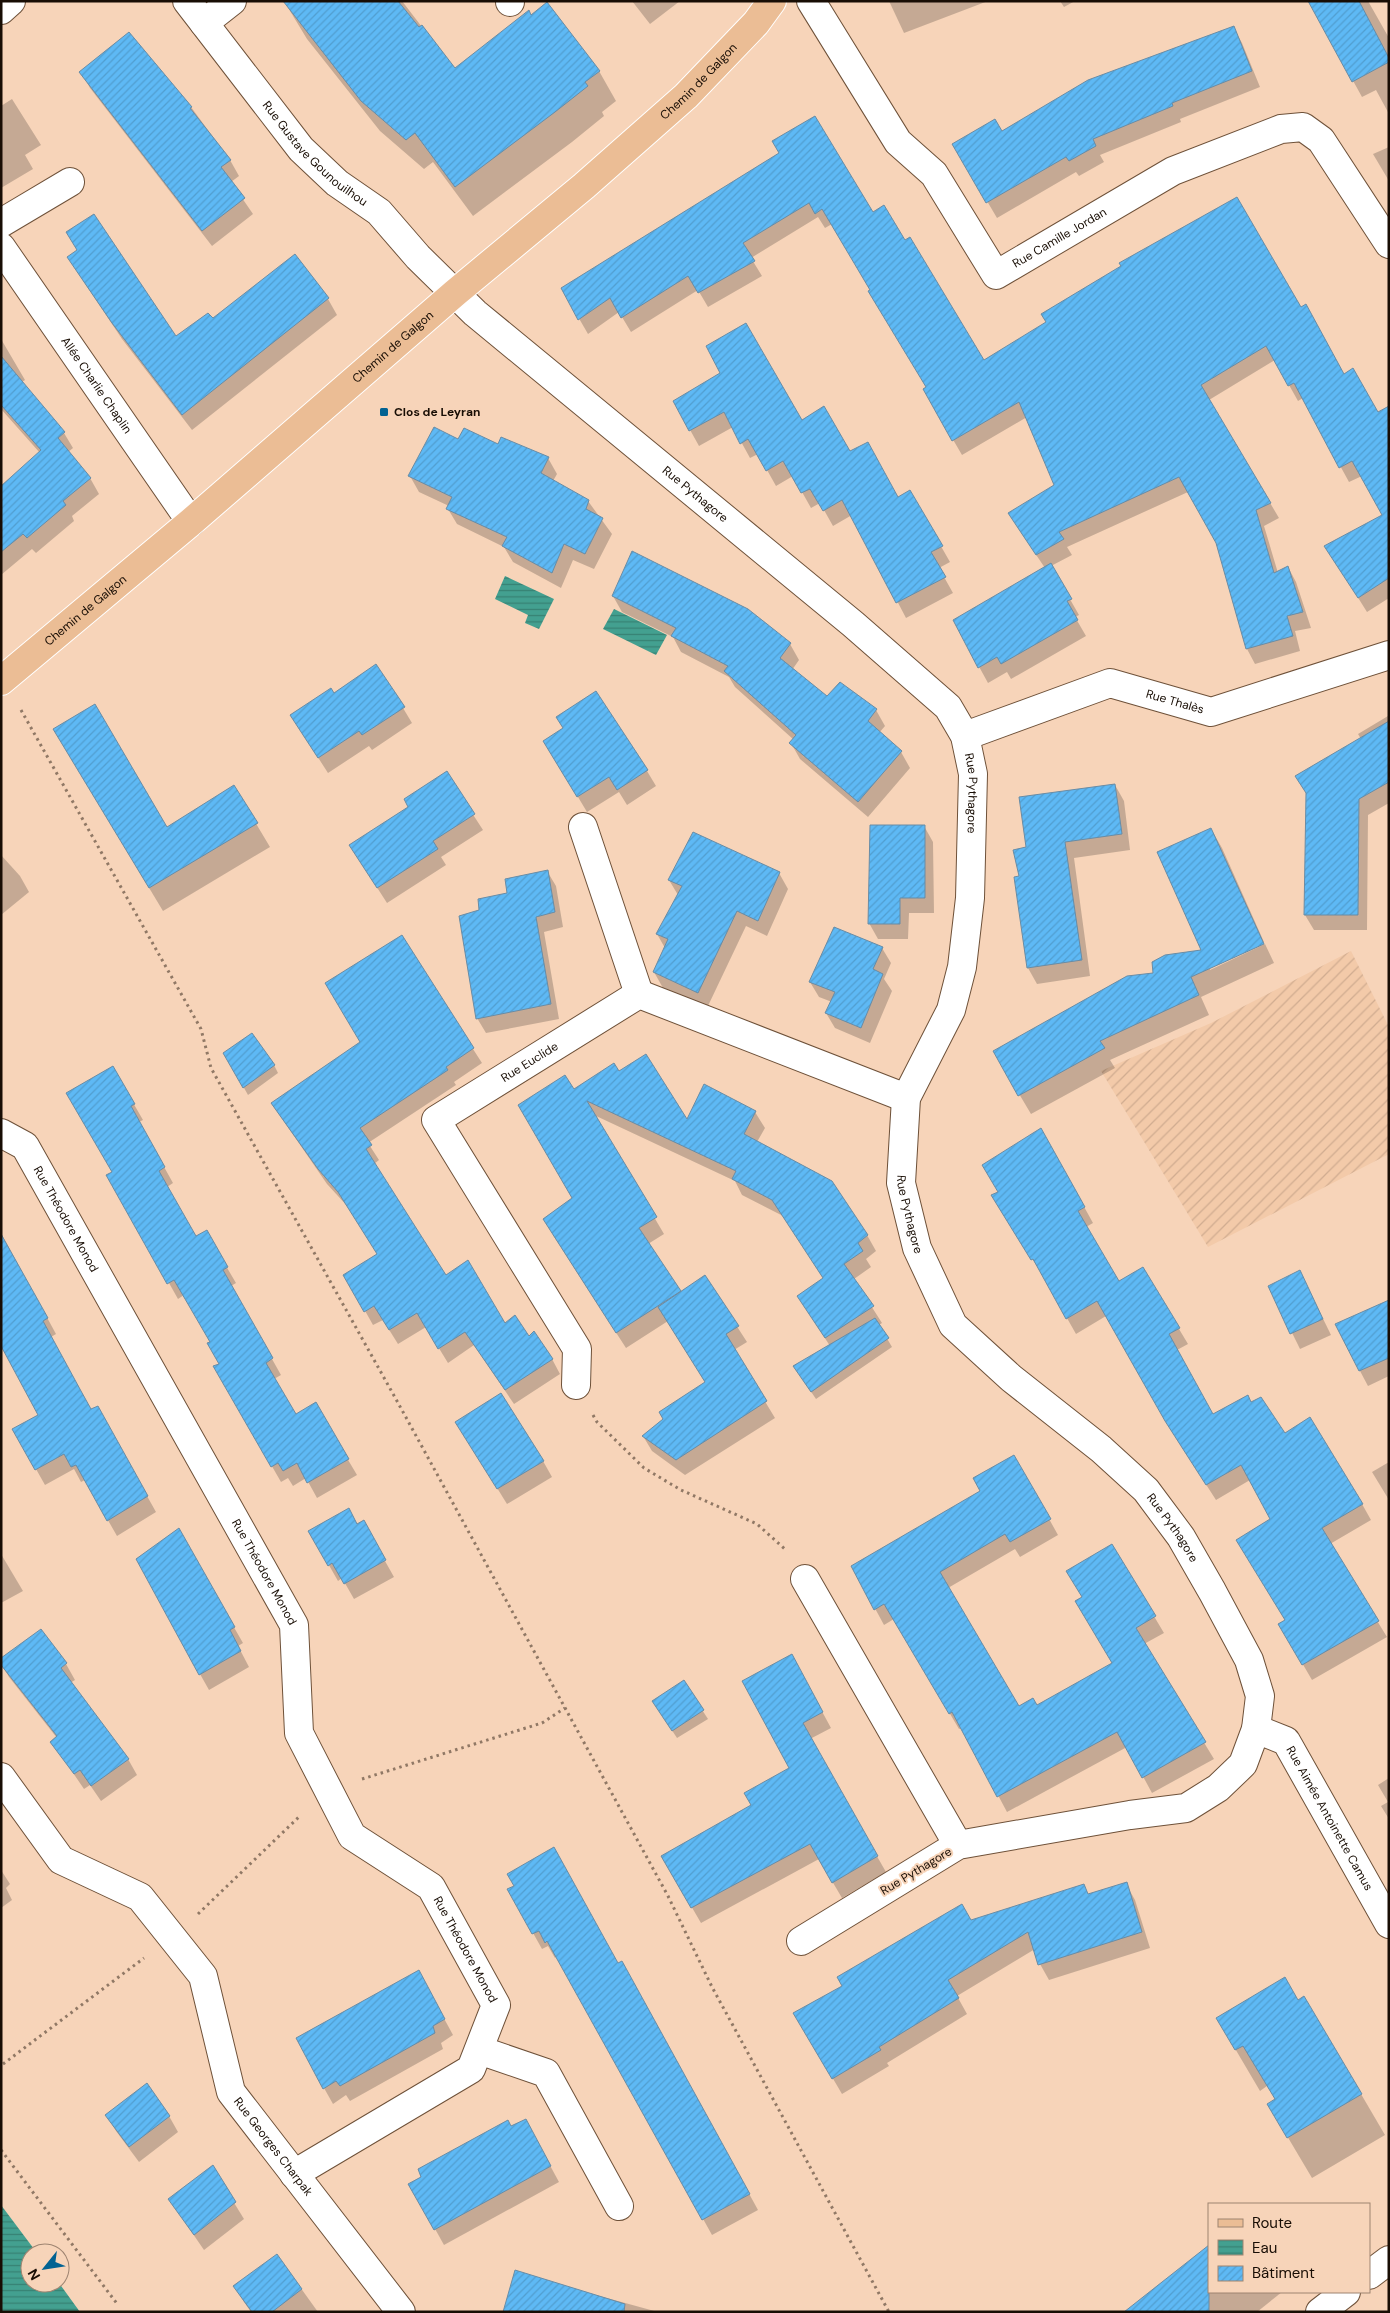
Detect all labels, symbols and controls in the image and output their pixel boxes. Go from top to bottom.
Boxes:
street label: Chemin de Galgon [657,40,741,123]
street label: Rue Gustave Gounouilhou [259,98,371,210]
street label: Rue Camille Jordan [1010,204,1110,272]
street label: Chemin de Galgon [349,307,437,386]
street label: Allée Charlie Chaplin [57,334,136,437]
place label: Clos de Leyran [394,404,480,420]
marker: Clos de Leyran [378,406,390,418]
street label: Rue Pythagore [659,462,732,526]
street label: Chemin de Galgon [41,571,130,649]
street label: Rue Thalès [1144,686,1206,718]
street label: Rue Pythagore [961,752,981,834]
street label: Rue Euclide [498,1038,561,1086]
street label: Rue Théodore Monod [30,1163,102,1275]
street label: Rue Pythagore [893,1174,927,1257]
street label: Rue Pythagore [1143,1490,1202,1565]
street label: Rue Théodore Monod [228,1516,300,1628]
street label: Rue Aimée Antoinette Camus [1282,1743,1377,1893]
street label: Rue Pythagore [877,1843,955,1899]
street label: Rue Théodore Monod [430,1893,501,2006]
street label: Rue Georges Charpak [230,2094,316,2199]
legend [1208,2203,1370,2293]
text: Route [1252,2213,1292,2233]
text: Eau [1252,2238,1277,2258]
north arrow [20,2243,70,2293]
text: Bâtiment [1252,2263,1315,2283]
text: N [23,2266,44,2283]

